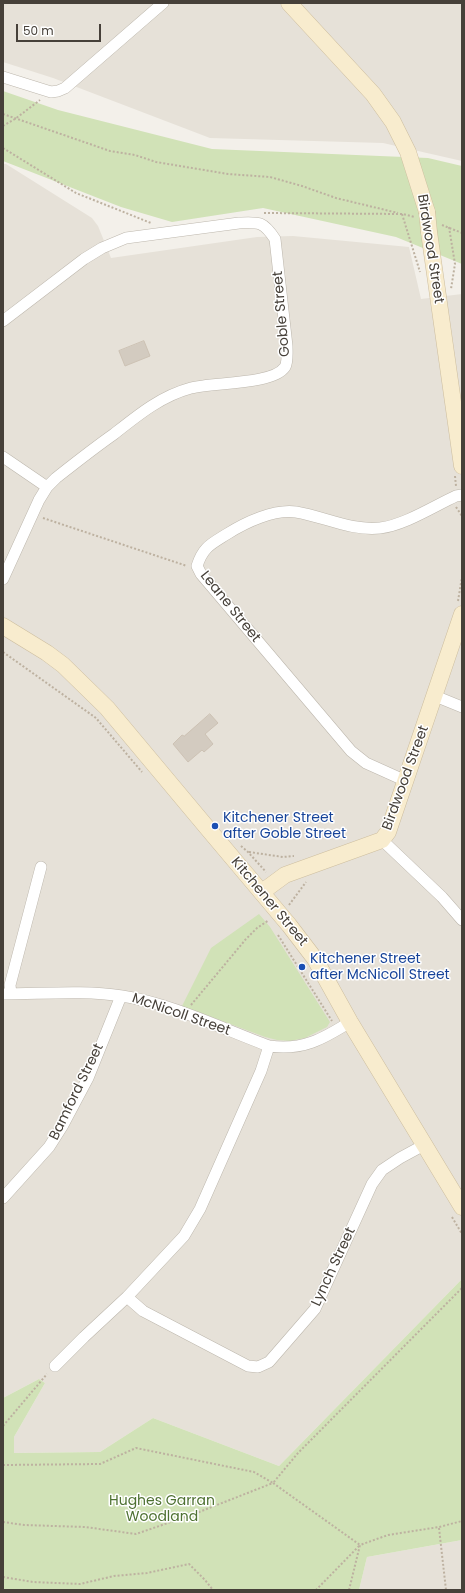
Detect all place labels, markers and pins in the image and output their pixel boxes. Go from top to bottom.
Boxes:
place label: Kitchener Street after Goble Street [223,810,346,842]
marker: Kitchener Street after Goble Street [210,821,220,831]
place label: Kitchener Street after McNicoll Street [310,951,450,984]
marker: Kitchener Street after McNicoll Street [297,962,307,972]

